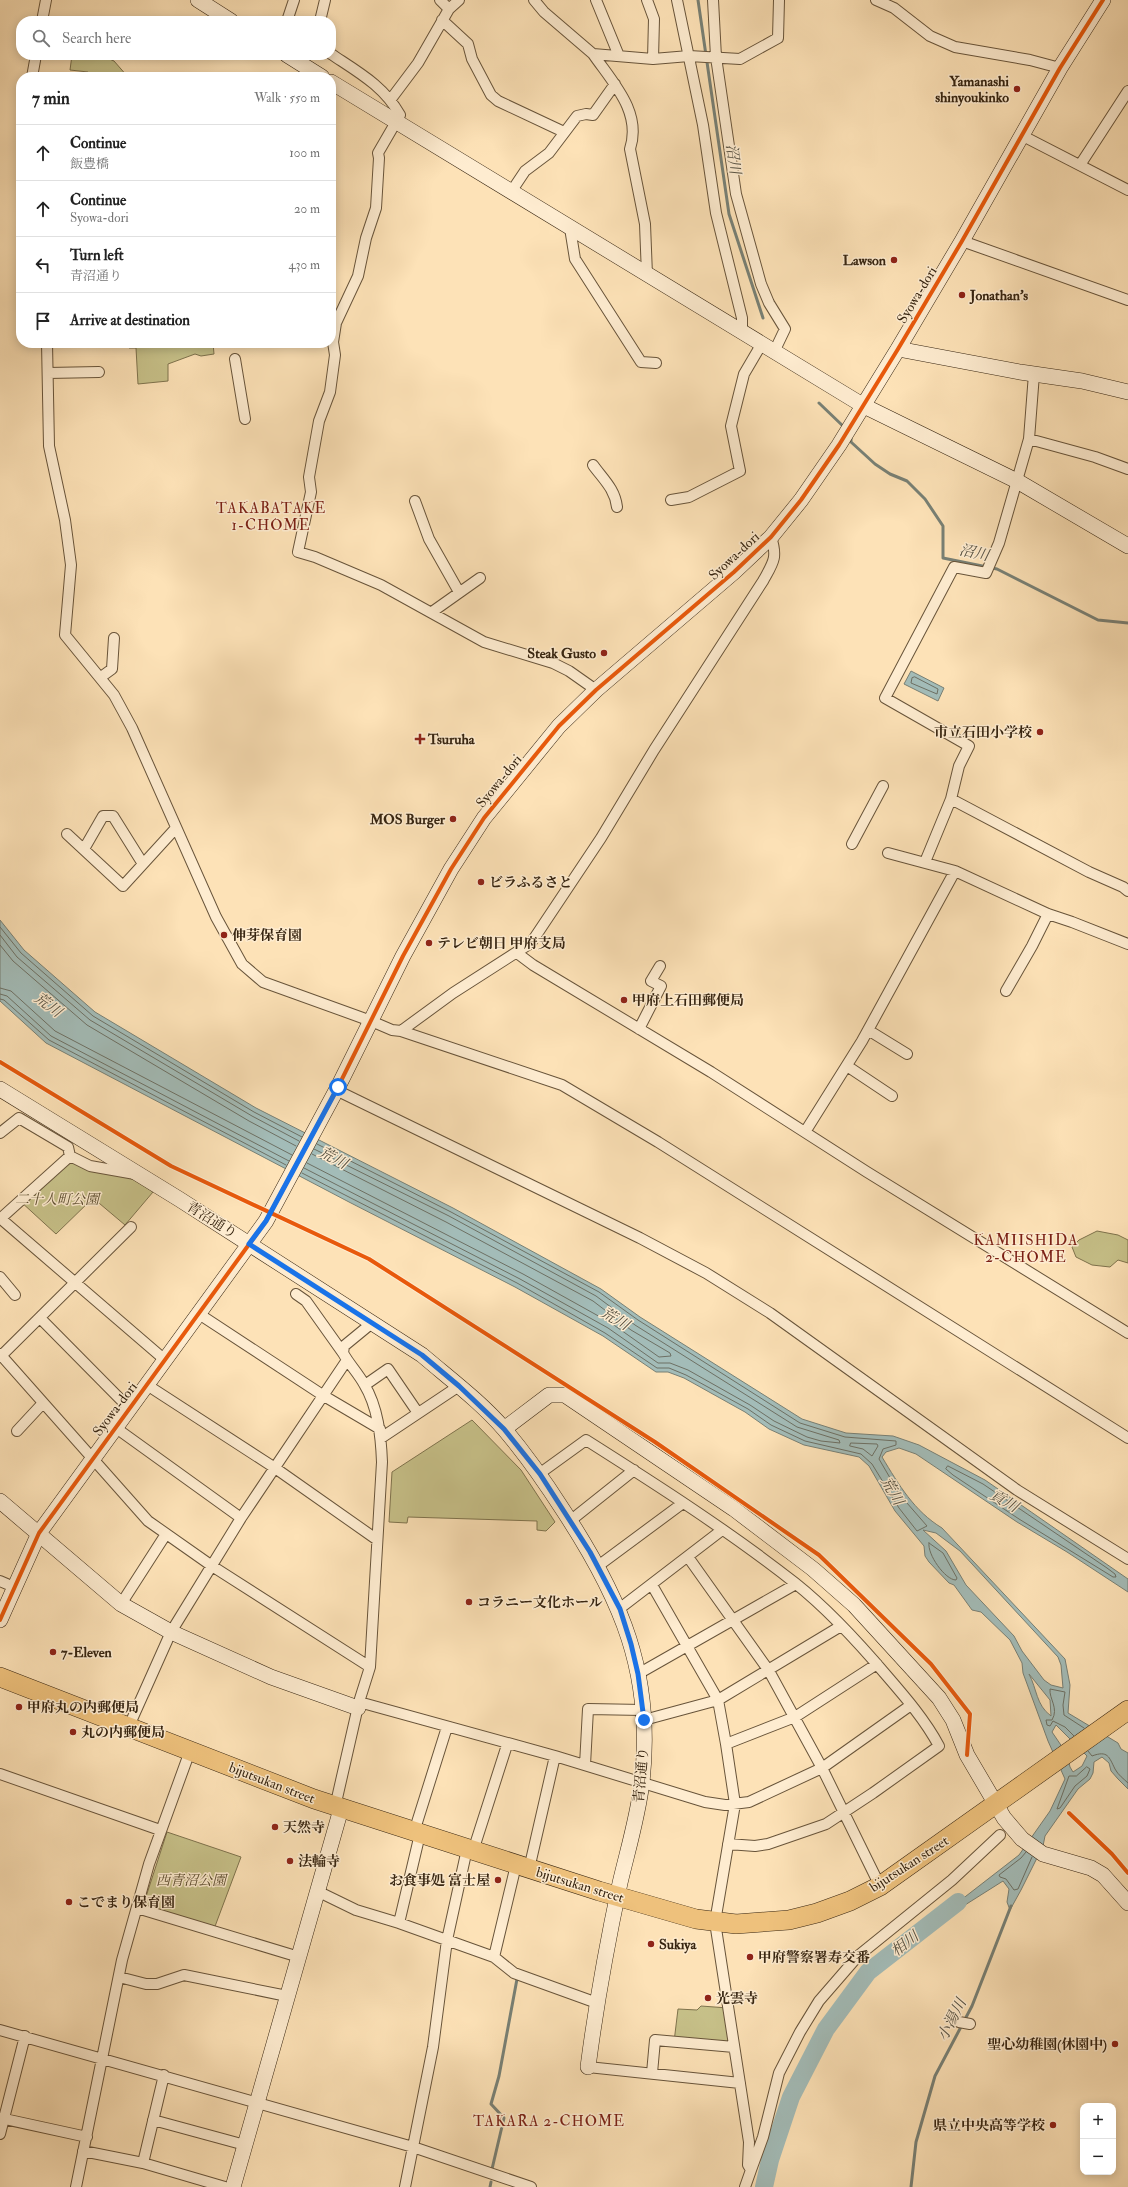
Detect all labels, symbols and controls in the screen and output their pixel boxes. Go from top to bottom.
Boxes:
search box [16,16,336,60]
icon: search [30,27,52,49]
text: Search here [62,29,131,48]
place label: Yamanashi shinyoukinko [935,73,1009,107]
marker: Yamanashi shinyoukinko [1012,84,1022,94]
text: 7 min [32,88,70,109]
text: Walk · 550 m [254,90,320,106]
text: Continue [70,134,126,153]
icon: ahead [32,142,54,164]
water label: 沼川 [722,143,745,177]
text: 100 m [289,145,320,161]
text: 飯豊橋 [70,156,109,172]
text: Continue [70,191,126,210]
icon: ahead [32,198,54,220]
text: 20 m [294,201,320,217]
text: Syowa-dori [70,210,129,226]
text: Turn left [70,246,124,265]
place label: Lawson [843,252,887,269]
icon: left [32,254,54,276]
marker: Lawson [889,255,899,265]
text: 430 m [289,257,320,273]
street label: Syowa-dori [893,263,942,327]
text: 青沼通り [70,268,122,284]
place label: Jonathan's [969,287,1028,305]
marker: Jonathan's [957,290,967,300]
icon: arrive [32,310,54,332]
text: Arrive at destination [70,311,190,330]
district label: TAKABATAKE 1-CHOME [216,499,326,535]
street label: Syowa-dori [705,528,764,585]
water label: 沼川 [957,541,993,566]
place label: Steak Gusto [527,645,596,662]
marker: Steak Gusto [599,648,609,658]
place label: 市立石田小学校 [934,724,1032,741]
marker: 市立石田小学校 [1035,727,1045,737]
place label: Tsuruha [427,731,476,748]
marker: Tsuruha [415,734,425,744]
street label: Syowa-dori [472,751,526,812]
place label: MOS Burger [369,811,446,829]
marker: MOS Burger [448,814,458,824]
place label: ビラふるさと [489,874,572,891]
marker: ビラふるさと [476,877,486,887]
place label: 伸芽保育園 [232,927,302,944]
marker: 伸芽保育園 [219,930,229,940]
place label: テレビ朝日 甲府支局 [437,935,566,952]
marker: テレビ朝日 甲府支局 [424,938,434,948]
water label: 荒川 [30,988,67,1023]
place label: 甲府上石田郵便局 [632,992,744,1009]
marker: 甲府上石田郵便局 [619,995,629,1005]
route start [329,1078,347,1096]
water label: 荒川 [315,1143,352,1174]
park label: 二十人町公園 [15,1191,101,1208]
street label: 青沼通り [184,1198,240,1242]
district label: KAMIISHIDA 2-CHOME [974,1231,1078,1267]
water label: 荒川 [597,1303,634,1336]
street label: Syowa-dori [89,1378,142,1440]
water label: 荒川 [876,1473,909,1510]
water label: 貢川 [986,1485,1023,1518]
place label: コラニー文化ホール [477,1594,603,1611]
marker: コラニー文化ホール [464,1597,474,1607]
place label: 7-Eleven [61,1644,113,1661]
marker: 7-Eleven [48,1647,58,1657]
place label: 甲府丸の内郵便局 [27,1699,139,1716]
marker: 甲府丸の内郵便局 [14,1702,24,1712]
route end [635,1711,653,1729]
place label: 丸の内郵便局 [81,1724,165,1741]
marker: 丸の内郵便局 [68,1727,78,1737]
street label: 青沼通り [630,1746,652,1804]
street label: bijutsukan street [227,1759,318,1807]
place label: 天然寺 [283,1819,325,1836]
marker: 天然寺 [270,1822,280,1832]
street label: bijutsukan street [866,1832,952,1896]
place label: 法輪寺 [298,1853,340,1870]
marker: 法輪寺 [285,1856,295,1866]
street label: bijutsukan street [534,1864,626,1907]
park label: 西青沼公園 [156,1872,228,1889]
place label: お食事処 富士屋 [389,1872,490,1889]
marker: お食事処 富士屋 [493,1875,503,1885]
place label: こでまり保育園 [77,1894,175,1911]
marker: こでまり保育園 [64,1897,74,1907]
water label: 相川 [887,1926,924,1961]
place label: Sukiya [659,1936,697,1954]
marker: Sukiya [646,1939,656,1949]
place label: 甲府警察署寿交番 [758,1949,870,1966]
marker: 甲府警察署寿交番 [745,1952,755,1962]
place label: 光雲寺 [716,1990,758,2007]
marker: 光雲寺 [703,1993,713,2003]
water label: 小湯川 [933,1994,972,2044]
place label: 聖心幼稚園(休園中) [987,2036,1107,2053]
marker: 聖心幼稚園(休園中) [1110,2039,1120,2049]
map controls [1080,2103,1116,2175]
button: + [1080,2103,1116,2139]
district label: TAKARA 2-CHOME [473,2112,625,2131]
place label: 県立中央高等学校 [933,2117,1045,2134]
marker: 県立中央高等学校 [1048,2120,1058,2130]
button: − [1080,2139,1116,2175]

